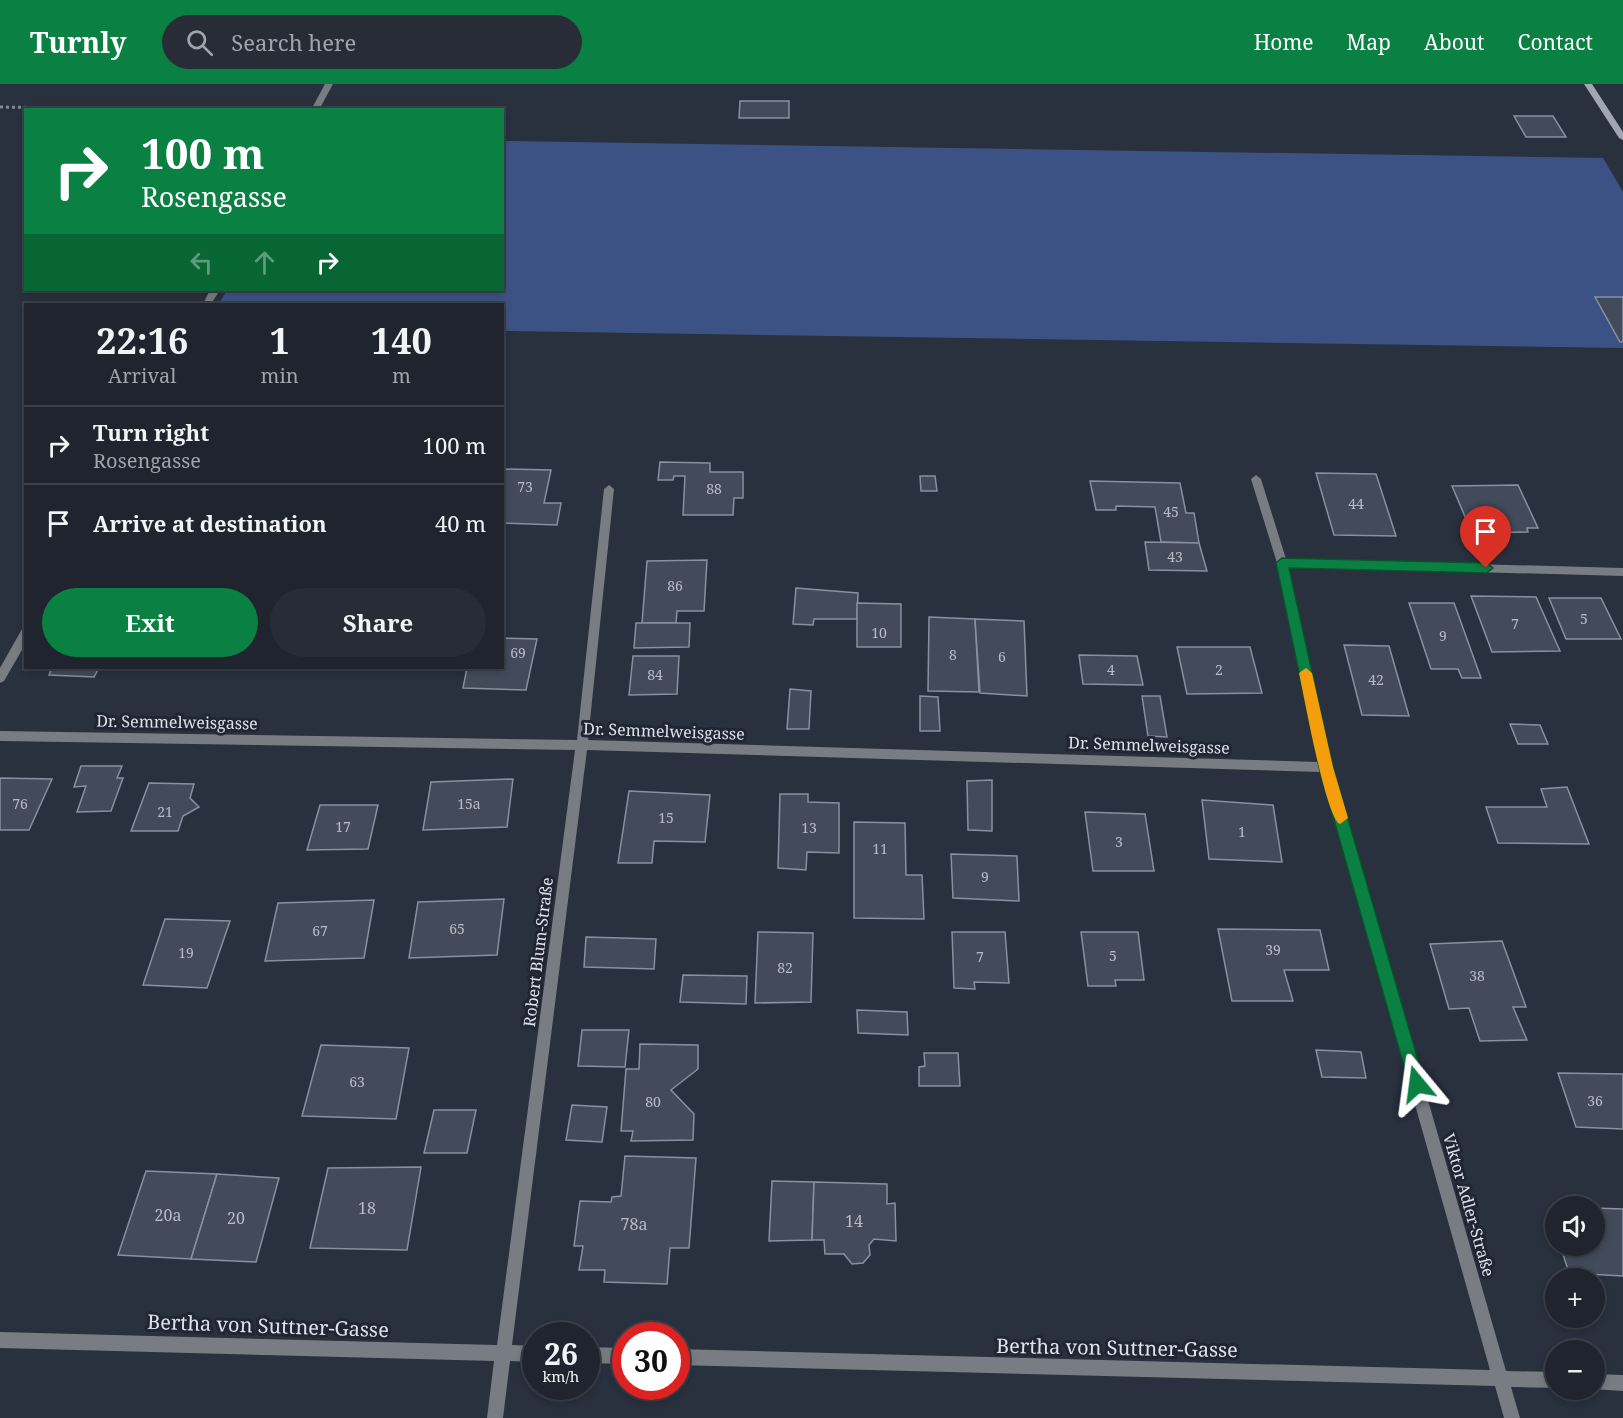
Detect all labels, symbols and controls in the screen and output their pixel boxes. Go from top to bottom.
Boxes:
search box [162,15,582,69]
text: Turnly [30,23,126,61]
icon: search [183,26,216,59]
text: Search here [231,27,356,57]
text: Home [1254,28,1314,56]
text: Map [1347,28,1391,56]
text: About [1424,28,1485,56]
text: Contact [1518,28,1593,56]
text: 100 m [141,124,265,181]
icon: right [42,132,120,210]
text: Rosengasse [141,178,287,215]
icon: left [185,246,218,279]
icon: ahead [248,246,281,279]
icon: right [311,246,344,279]
text: 22:16 [96,316,188,365]
text: 1 [269,316,290,365]
text: 140 [371,316,432,365]
text: Arrival [108,362,176,389]
text: min [261,362,299,389]
text: m [392,362,411,389]
text: Turn right [93,417,209,447]
icon: right [42,429,75,462]
text: 100 m [423,430,486,460]
text: Rosengasse [93,447,201,474]
house number: 73 [517,477,533,496]
house number: 88 [706,479,722,498]
house number: 44 [1348,494,1364,513]
house number: 45 [1163,502,1179,521]
pin [1460,506,1511,568]
icon: arrive [42,507,75,540]
text: Arrive at destination [93,508,327,538]
text: 40 m [435,508,486,538]
icon: arrive [1469,515,1502,548]
house number: 43 [1167,547,1183,566]
house number: 86 [667,576,683,595]
button: Exit [42,588,258,657]
button: Share [270,588,486,657]
house number: 5 [1580,609,1588,628]
house number: 7 [1511,614,1519,633]
house number: 10 [871,623,887,642]
house number: 9 [1439,626,1447,645]
house number: 69 [510,643,526,662]
house number: 8 [949,645,957,664]
house number: 6 [998,647,1006,666]
house number: 4 [1107,660,1115,679]
house number: 2 [1215,660,1223,679]
house number: 84 [647,665,663,684]
house number: 42 [1368,670,1384,689]
street label: Dr. Semmelweisgasse [96,710,258,734]
street label: Dr. Semmelweisgasse [583,717,745,745]
street label: Dr. Semmelweisgasse [1068,731,1230,759]
house number: 76 [12,794,28,813]
house number: 15a [457,794,481,813]
house number: 21 [157,802,173,821]
house number: 15 [658,808,674,827]
house number: 17 [335,817,351,836]
house number: 13 [801,818,817,837]
house number: 1 [1238,822,1246,841]
house number: 3 [1115,832,1123,851]
house number: 11 [872,839,888,858]
house number: 9 [981,867,989,886]
street label: Robert Blum-Straße [518,876,558,1028]
house number: 65 [449,919,465,938]
house number: 67 [312,921,328,940]
house number: 39 [1265,940,1281,959]
house number: 19 [178,943,194,962]
house number: 5 [1109,946,1117,965]
house number: 7 [976,947,984,966]
house number: 82 [777,958,793,977]
house number: 38 [1469,966,1485,985]
position arrow [1385,1052,1449,1116]
house number: 63 [349,1072,365,1091]
house number: 36 [1587,1091,1603,1110]
house number: 80 [645,1092,661,1111]
street label: Viktor Adler-Straße [1438,1131,1500,1279]
map controls [1545,1196,1605,1400]
button: sound [1545,1196,1605,1256]
house number: 18 [358,1197,376,1219]
house number: 20a [155,1204,181,1226]
house number: 20 [227,1207,245,1229]
house number: 14 [845,1210,863,1232]
house number: 78a [621,1213,647,1235]
button: + [1545,1268,1605,1328]
street label: Bertha von Suttner-Gasse [147,1308,389,1343]
speed limit sign: 30 [612,1322,690,1400]
street label: Bertha von Suttner-Gasse [996,1332,1238,1363]
text: 26 [544,1333,578,1374]
button: − [1545,1340,1605,1400]
text: km/h [543,1366,579,1386]

